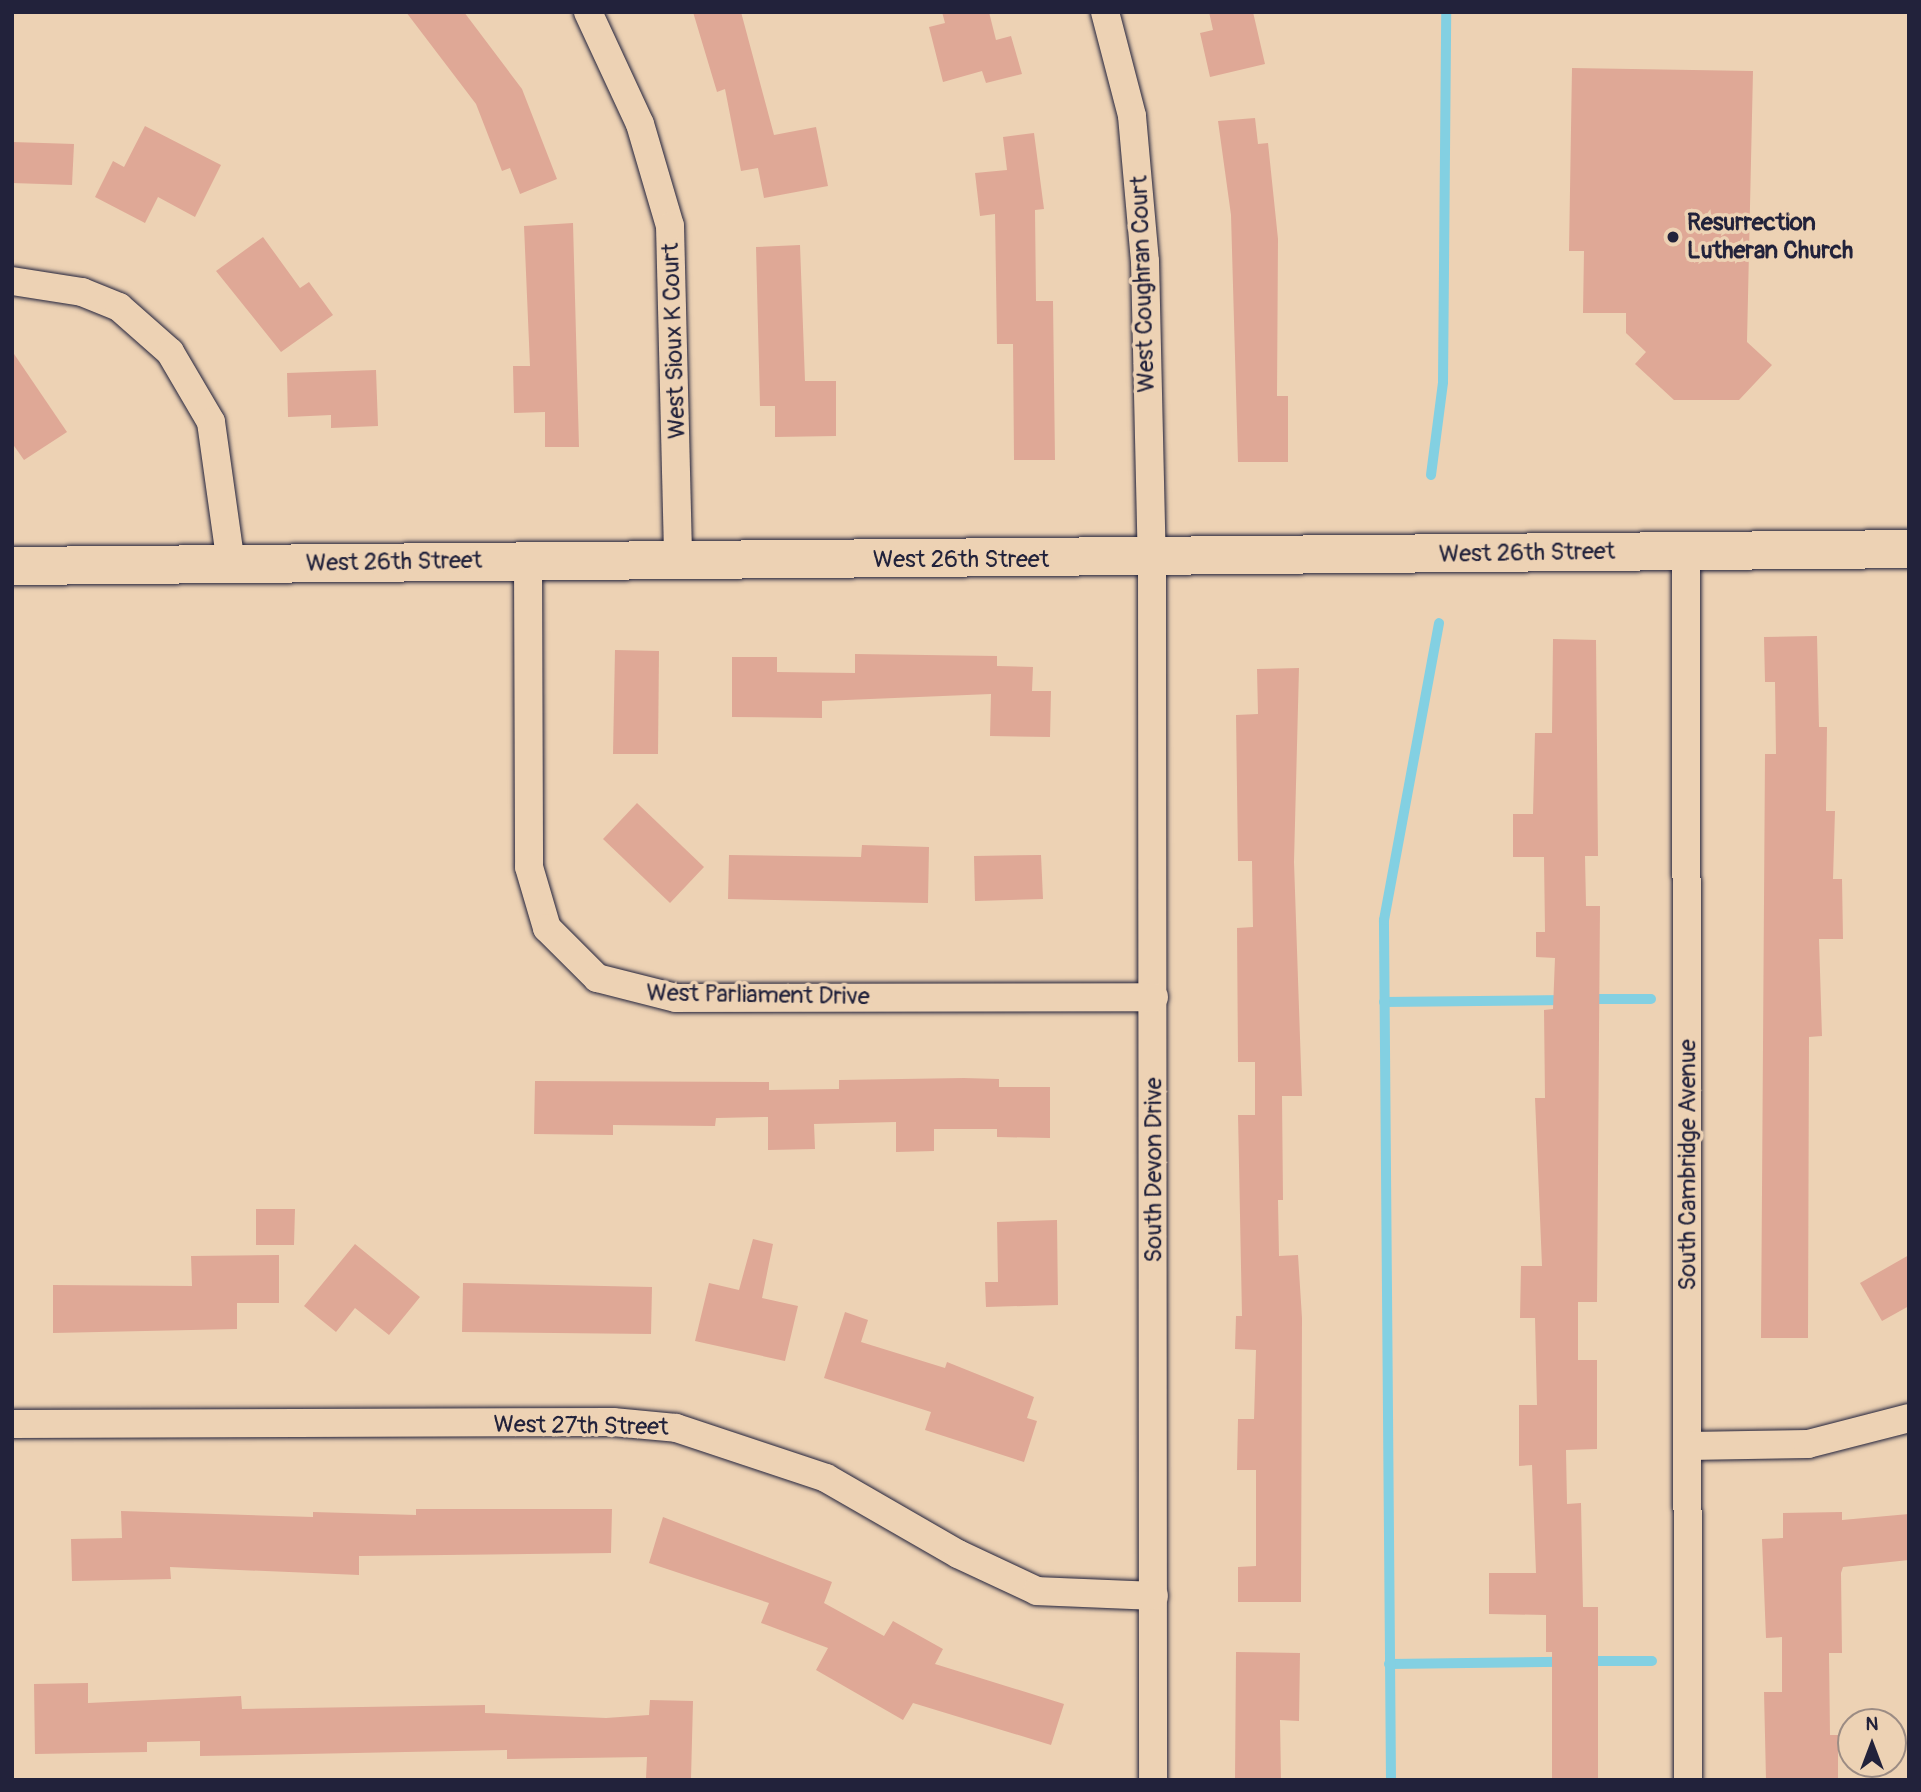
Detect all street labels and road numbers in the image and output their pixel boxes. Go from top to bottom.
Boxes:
street label: West Coughran Court [1125,175,1161,393]
street label: West Sioux K Court [656,243,692,439]
street label: West 26th Street [1438,537,1616,569]
street label: West 26th Street [305,546,483,578]
street label: West 26th Street [873,546,1049,574]
street label: West Parliament Drive [646,979,870,1011]
street label: South Cambridge Avenue [1674,1039,1702,1291]
street label: South Devon Drive [1140,1077,1168,1263]
street label: West 27th Street [493,1410,669,1442]

